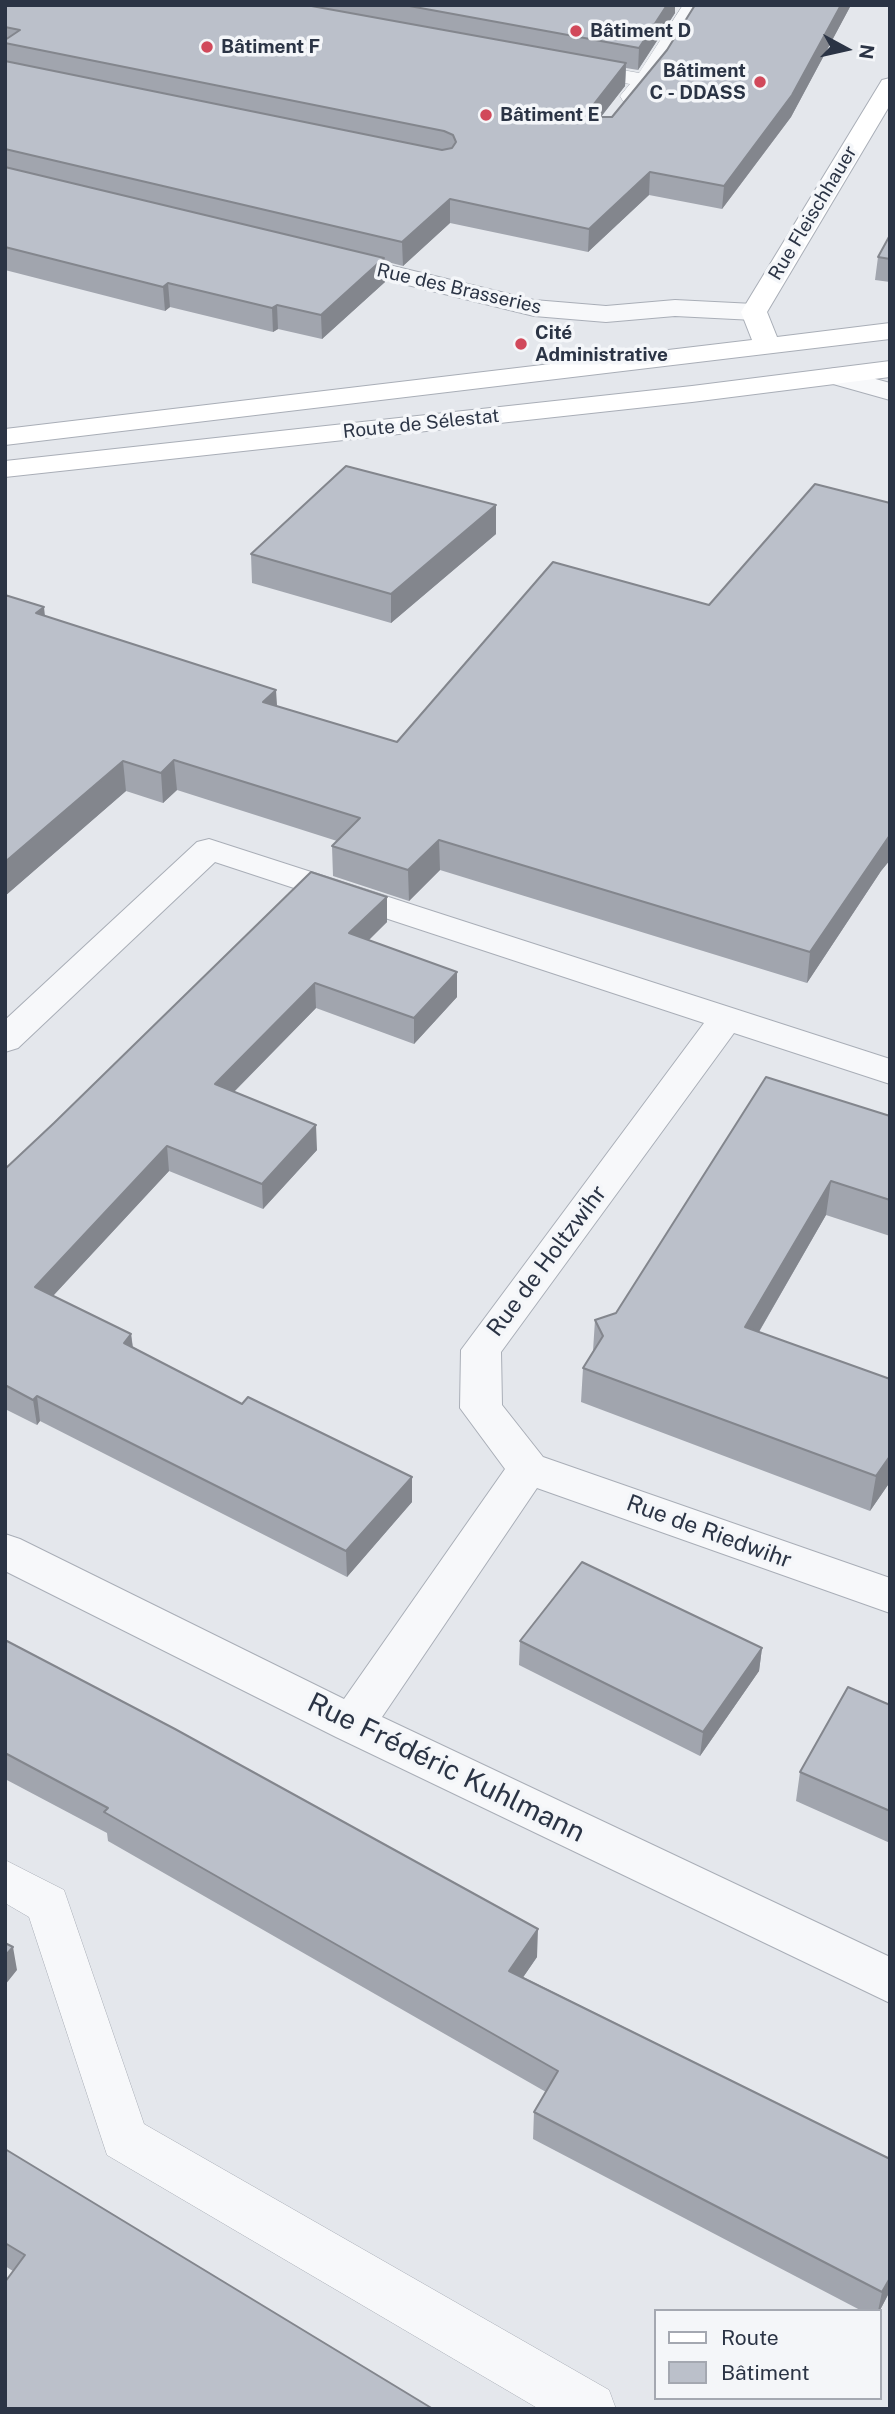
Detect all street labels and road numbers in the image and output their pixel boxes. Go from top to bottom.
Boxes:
street label: Rue Fleischhauer [764,142,862,284]
street label: Rue des Brasseries [375,259,543,319]
street label: Route de Sélestat [342,404,500,444]
street label: Rue de Holtzwihr [481,1180,613,1342]
street label: Rue de Riedwihr [623,1489,795,1575]
street label: Rue Frédéric Kuhlmann [302,1686,590,1850]

